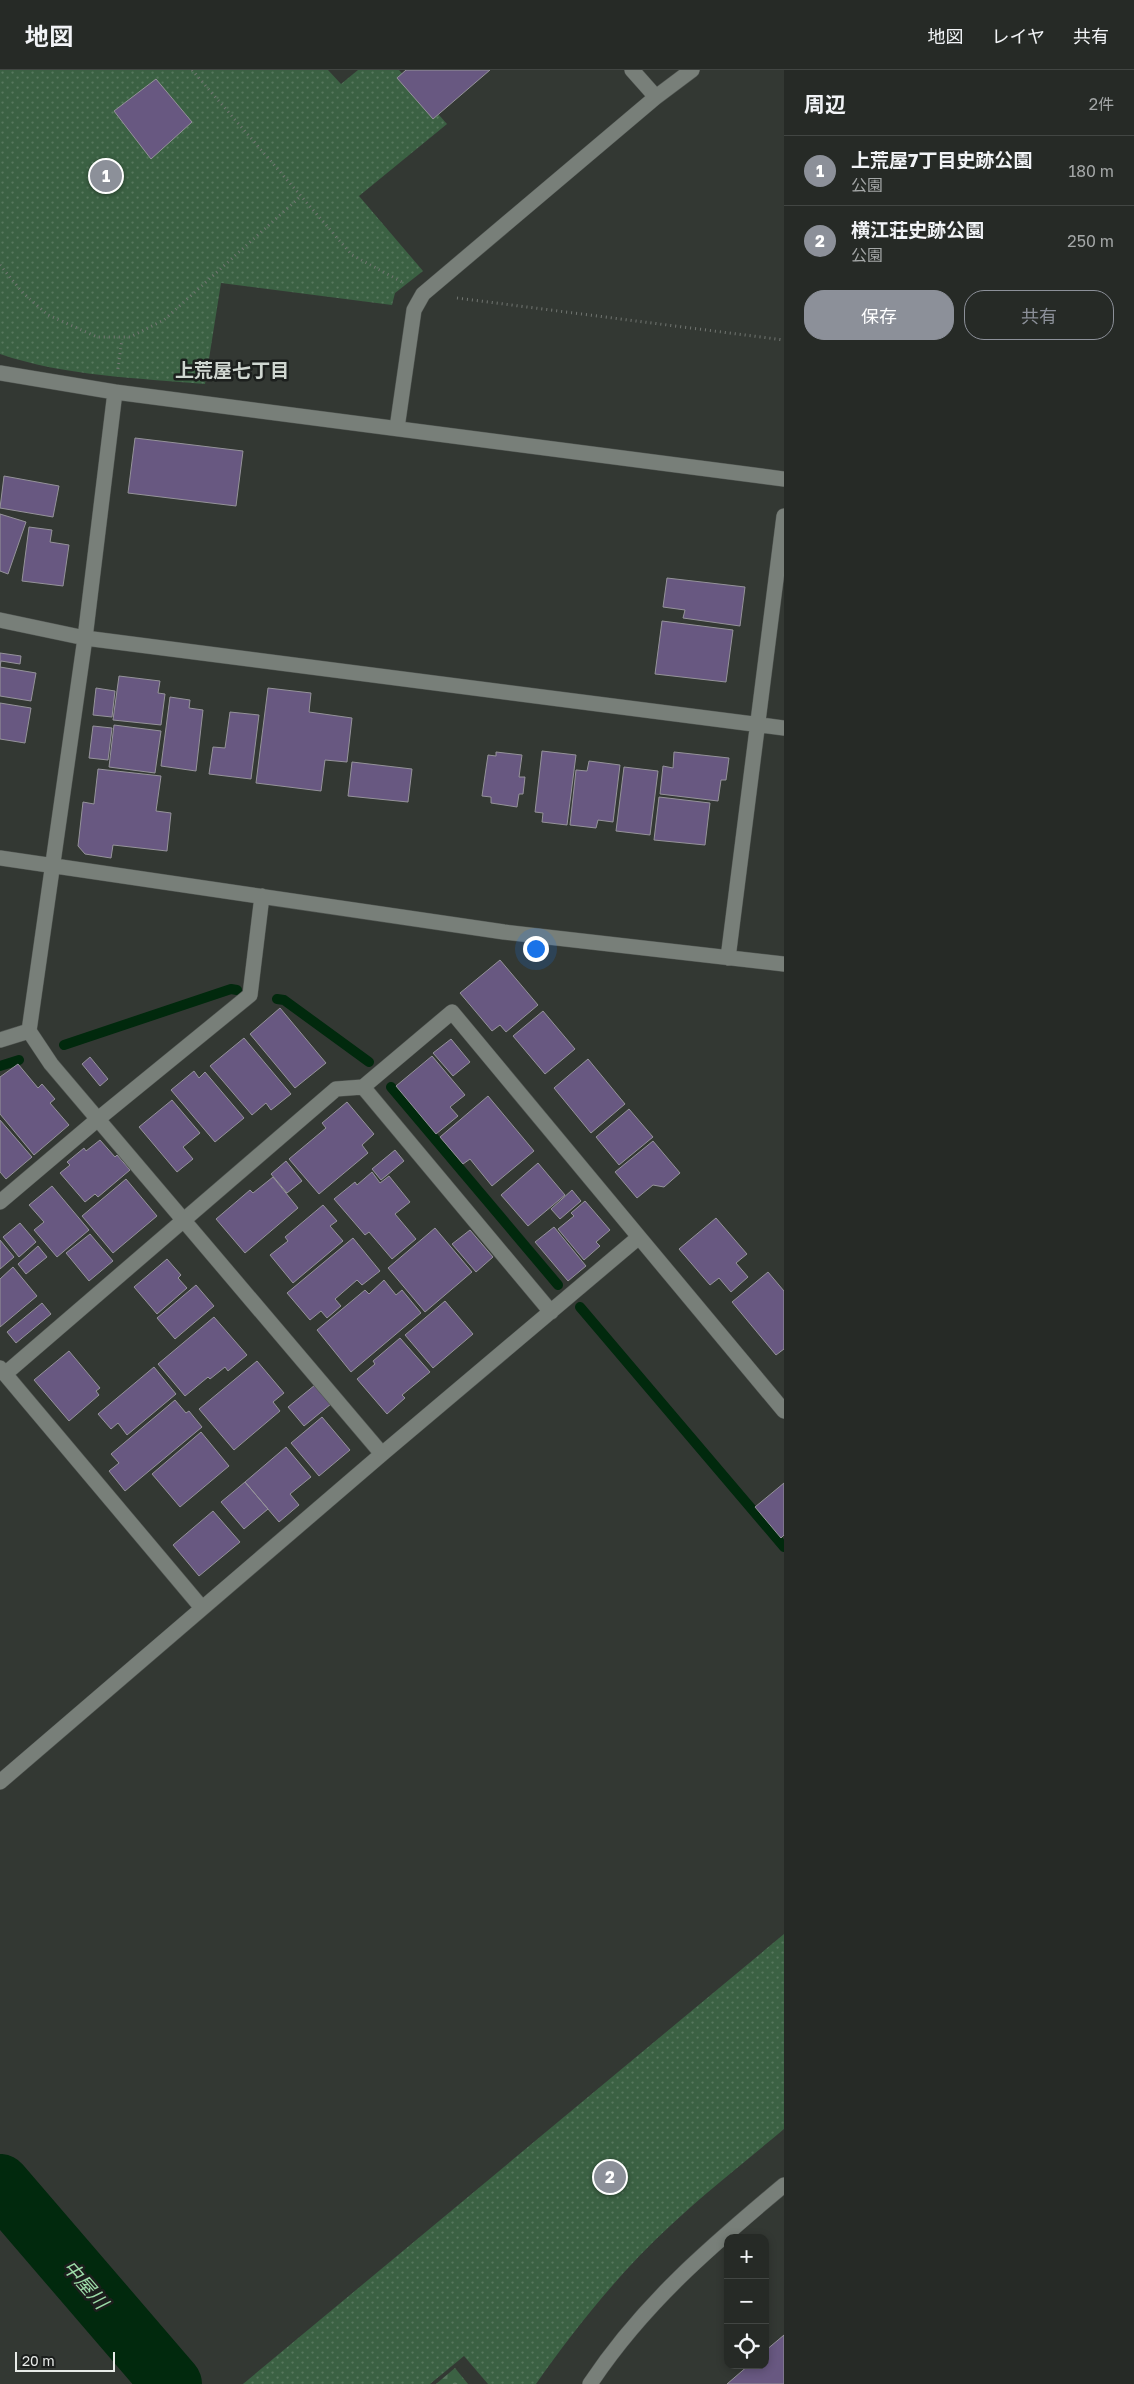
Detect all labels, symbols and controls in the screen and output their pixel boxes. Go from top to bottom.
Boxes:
text: 地図 [25,21,73,50]
text: 地図 [928,25,964,47]
text: レイヤ [992,25,1045,47]
text: 共有 [1073,25,1109,47]
text: 周辺 [804,91,846,117]
text: 2件 [1089,94,1114,114]
text: 上荒屋7丁目史跡公園 [851,148,1032,171]
pin: 1 [90,157,122,195]
text: 1 [816,161,824,181]
text: 180 m [1068,161,1114,181]
text: 公園 [851,175,883,195]
text: 横江荘史跡公園 [851,218,984,241]
text: 2 [815,231,825,251]
text: 250 m [1067,231,1114,251]
text: 公園 [851,245,883,265]
button: 保存 [804,290,954,340]
button: 共有 [964,290,1114,340]
district label: 上荒屋七丁目 [175,358,289,381]
your location [523,936,549,962]
pin: 2 [594,2158,626,2196]
map controls [724,2234,769,2369]
button: + [724,2234,769,2279]
water label: 中屋川 [59,2255,115,2315]
button: − [724,2279,769,2324]
button: locate [724,2324,769,2369]
scale bar [15,2349,115,2372]
text: 20 m [22,2352,55,2369]

